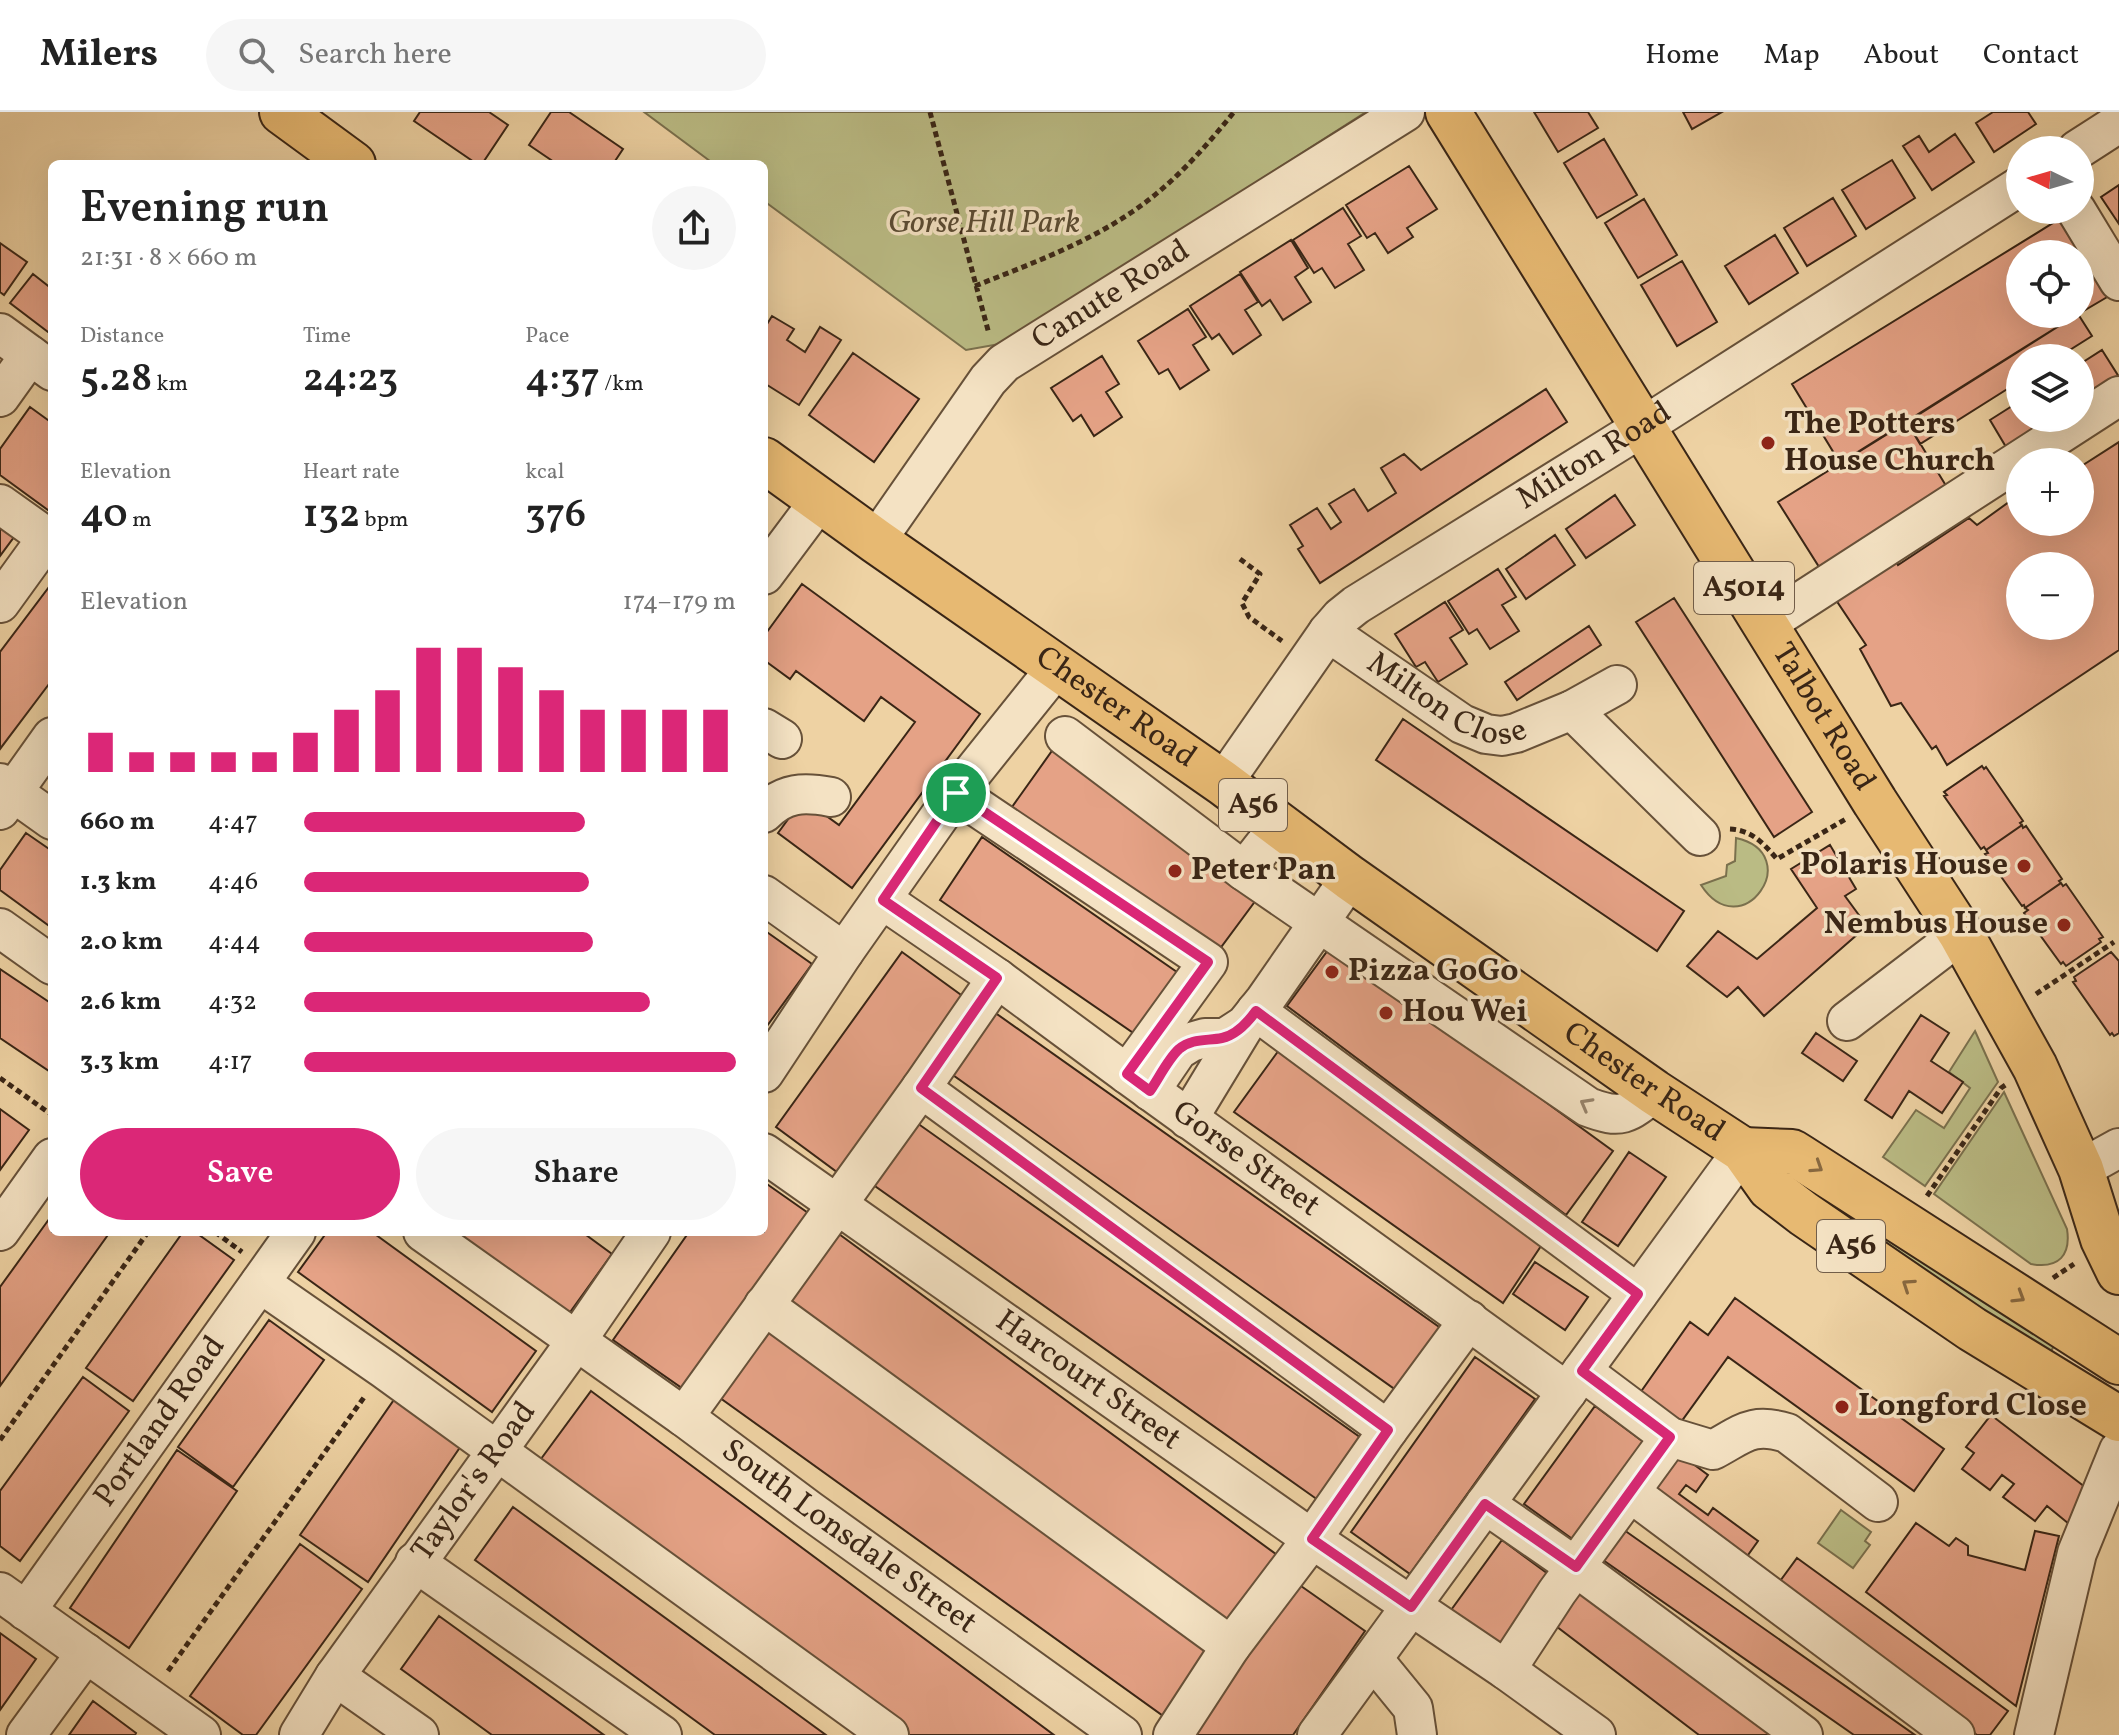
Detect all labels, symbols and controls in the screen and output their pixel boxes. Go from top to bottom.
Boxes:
search box [206,19,766,91]
text: Milers [40,29,158,82]
icon: search [234,33,278,77]
text: Search here [298,34,452,76]
text: Home [1645,36,1719,75]
text: Map [1763,36,1819,75]
text: About [1863,36,1939,75]
text: Contact [1983,36,2079,75]
north arrow [2006,136,2094,224]
map controls [2006,136,2094,640]
text: Evening run [80,179,329,240]
button: share [652,186,736,270]
park label: Gorse Hill Park [888,202,1080,246]
street label: Canute Road [1024,230,1199,362]
text: 21:31 · 8 × 660 m [80,240,257,276]
button: locate [2006,240,2094,328]
text: Distance [80,321,164,352]
text: Time [303,321,351,352]
text: Pace [525,321,569,352]
button: layers [2006,344,2094,432]
text: 5.28 [80,352,152,408]
text: 24:23 [303,352,398,408]
text: 4:37 [525,352,600,408]
text: km [152,369,188,400]
text: /km [600,369,644,400]
street label: Milton Road [1509,392,1681,521]
place label: The Potters House Church [1784,403,1995,484]
marker: The Potters House Church [1759,434,1777,452]
button: + [2006,448,2094,536]
text: Elevation [80,457,171,488]
text: Heart rate [303,457,400,488]
text: kcal [525,457,564,488]
text: 40 [80,488,128,544]
text: 132 [303,488,360,544]
text: 376 [525,488,586,544]
text: m [128,505,152,536]
text: bpm [360,505,409,536]
button: − [2006,552,2094,640]
road number: A5014 [1694,562,1794,614]
text: Elevation [80,584,188,620]
text: 174–179 m [623,584,736,620]
street label: Talbot Road [1760,635,1885,800]
street label: Chester Road [1026,636,1205,779]
street label: Milton Close [1357,642,1534,758]
pin [922,759,990,827]
icon: arrive [934,771,978,815]
road number: A56 [1219,779,1287,831]
text: 660 m [80,804,155,840]
text: 4:47 [208,804,258,840]
place label: Polaris House [1800,844,2008,888]
place label: Peter Pan [1191,849,1336,893]
marker: Polaris House [2015,857,2033,875]
marker: Peter Pan [1166,862,1184,880]
text: 1.3 km [80,864,157,900]
text: 4:46 [208,864,258,900]
place label: Nembus House [1824,903,2048,947]
marker: Nembus House [2055,916,2073,934]
text: 2.0 km [80,924,163,960]
text: 4:44 [208,924,261,960]
place label: Pizza GoGo [1348,950,1519,994]
marker: Pizza GoGo [1323,963,1341,981]
text: 2.6 km [80,984,161,1020]
text: 4:32 [208,984,257,1020]
place label: Hou Wei [1402,991,1528,1035]
marker: Hou Wei [1377,1004,1395,1022]
street label: Chester Road [1554,1012,1733,1154]
text: 3.3 km [80,1044,160,1080]
text: 4:17 [208,1044,252,1080]
street label: Gorse Street [1163,1091,1329,1228]
one-way arrow [1580,1098,1595,1114]
button: Save [80,1128,400,1220]
button: Share [416,1128,736,1220]
one-way arrow [1808,1158,1822,1173]
road number: A56 [1817,1220,1885,1272]
one-way arrow [1902,1280,1916,1295]
one-way arrow [2011,1288,2025,1303]
street label: Harcourt Street [986,1300,1189,1462]
street label: Portland Road [84,1327,237,1517]
place label: Longford Close [1858,1385,2087,1429]
street label: Taylor's Road [402,1393,547,1571]
marker: Longford Close [1833,1398,1851,1416]
street label: South Lonsdale Street [712,1430,985,1645]

